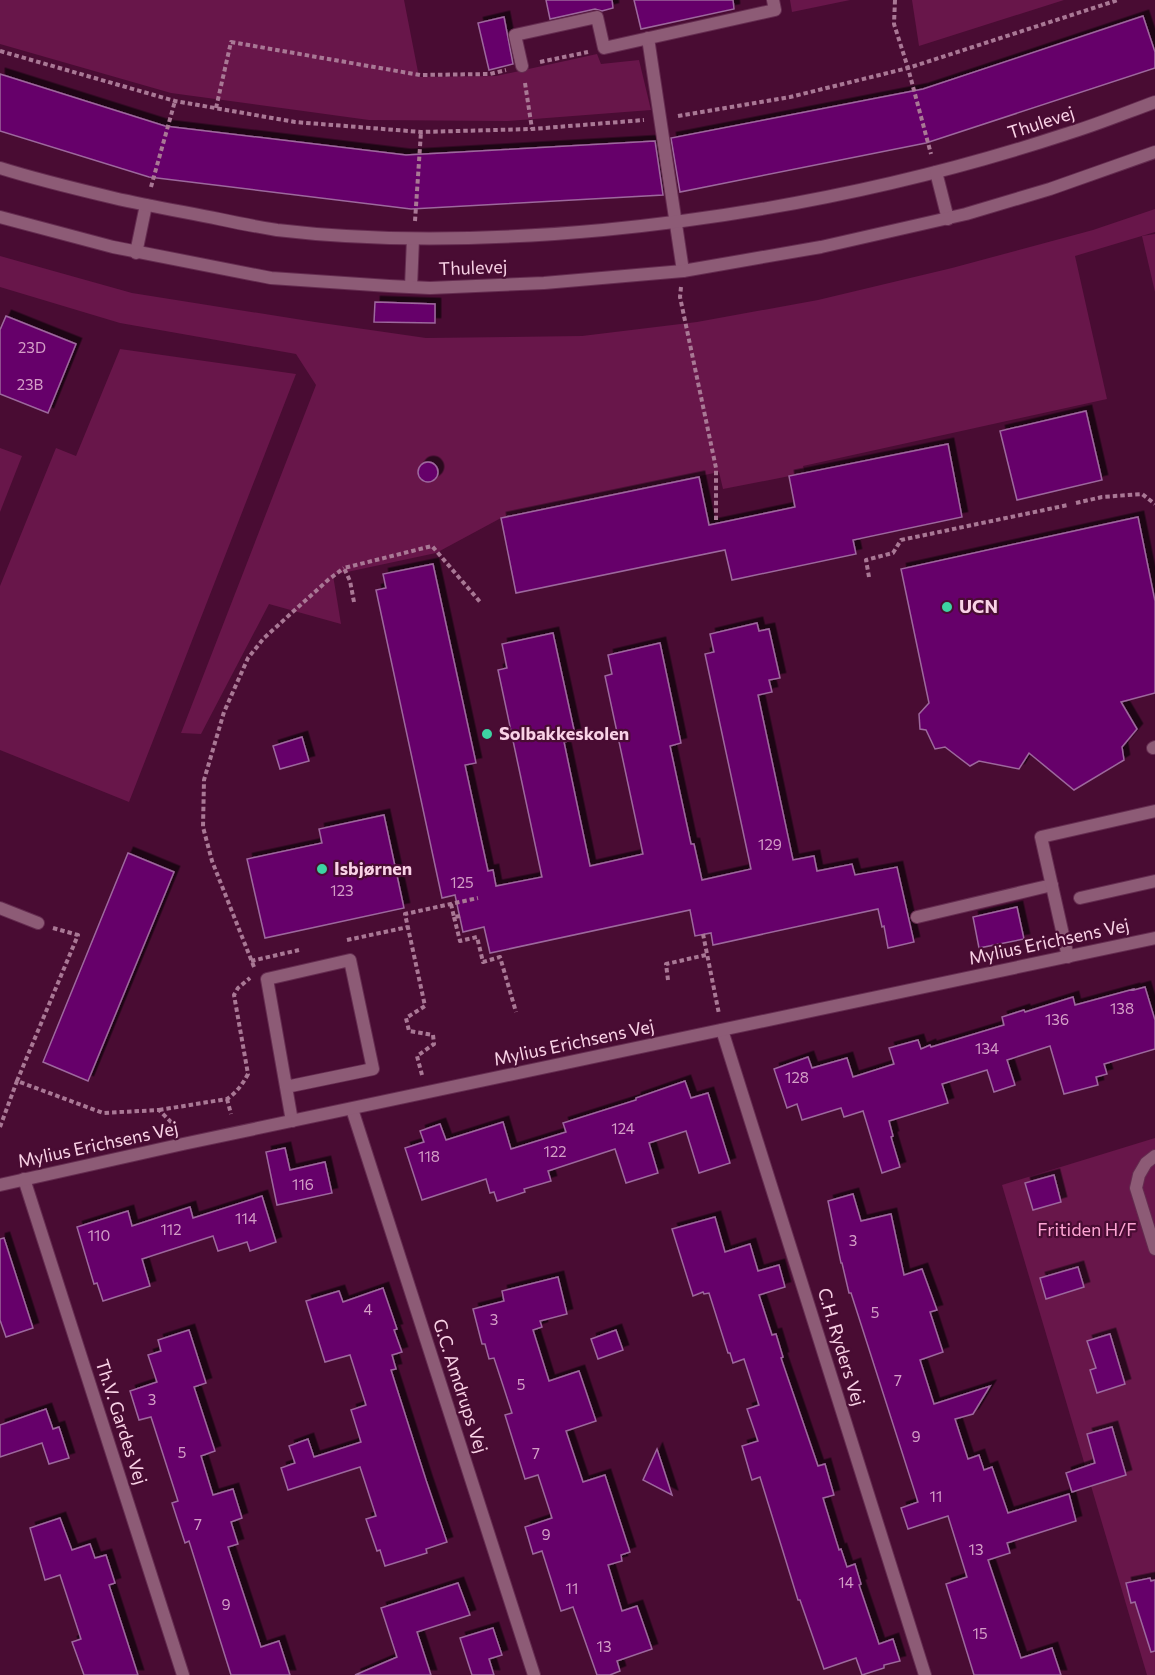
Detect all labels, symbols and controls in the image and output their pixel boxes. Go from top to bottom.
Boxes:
street label: Thulevej [1005,101,1077,143]
street label: Thulevej [438,255,508,279]
house number: 23D [18,338,46,356]
house number: 23B [17,375,44,393]
place label: UCN [959,595,998,617]
marker: UCN [940,600,954,614]
place label: Solbakkeskolen [499,722,629,744]
marker: Solbakkeskolen [480,727,494,741]
house number: 129 [758,835,782,853]
place label: Isbjørnen [334,857,412,879]
marker: Isbjørnen [315,862,329,876]
house number: 125 [450,873,474,891]
house number: 123 [330,881,354,899]
street label: Mylius Erichsens Vej [967,913,1131,969]
house number: 138 [1110,999,1134,1017]
house number: 136 [1045,1010,1069,1028]
street label: Mylius Erichsens Vej [492,1014,656,1070]
house number: 134 [975,1039,999,1057]
house number: 128 [785,1068,809,1086]
street label: Mylius Erichsens Vej [16,1116,180,1172]
house number: 124 [611,1119,635,1137]
house number: 122 [543,1142,567,1160]
house number: 118 [418,1147,440,1165]
house number: 116 [292,1175,314,1193]
house number: 114 [235,1209,257,1227]
park label: Fritiden H/F [1037,1218,1137,1240]
house number: 112 [160,1220,182,1238]
house number: 110 [88,1226,110,1244]
house number: 3 [849,1231,857,1249]
street label: C.H. Ryders Vej [814,1285,870,1408]
house number: 4 [364,1300,373,1318]
house number: 5 [871,1303,879,1321]
house number: 3 [490,1310,498,1328]
street label: G.C. Amdrups Vej [429,1316,493,1456]
street label: Th.V. Gardes Vej [91,1356,153,1487]
house number: 7 [894,1371,902,1389]
house number: 5 [517,1375,525,1393]
house number: 3 [148,1390,156,1408]
house number: 9 [911,1427,921,1445]
house number: 5 [178,1443,186,1461]
house number: 7 [532,1444,540,1462]
house number: 11 [930,1487,942,1505]
house number: 7 [194,1515,202,1533]
house number: 9 [541,1525,551,1543]
house number: 13 [969,1540,983,1558]
house number: 14 [838,1573,854,1591]
house number: 11 [566,1579,578,1597]
house number: 9 [221,1595,231,1613]
house number: 15 [972,1624,988,1642]
house number: 13 [597,1637,611,1655]

